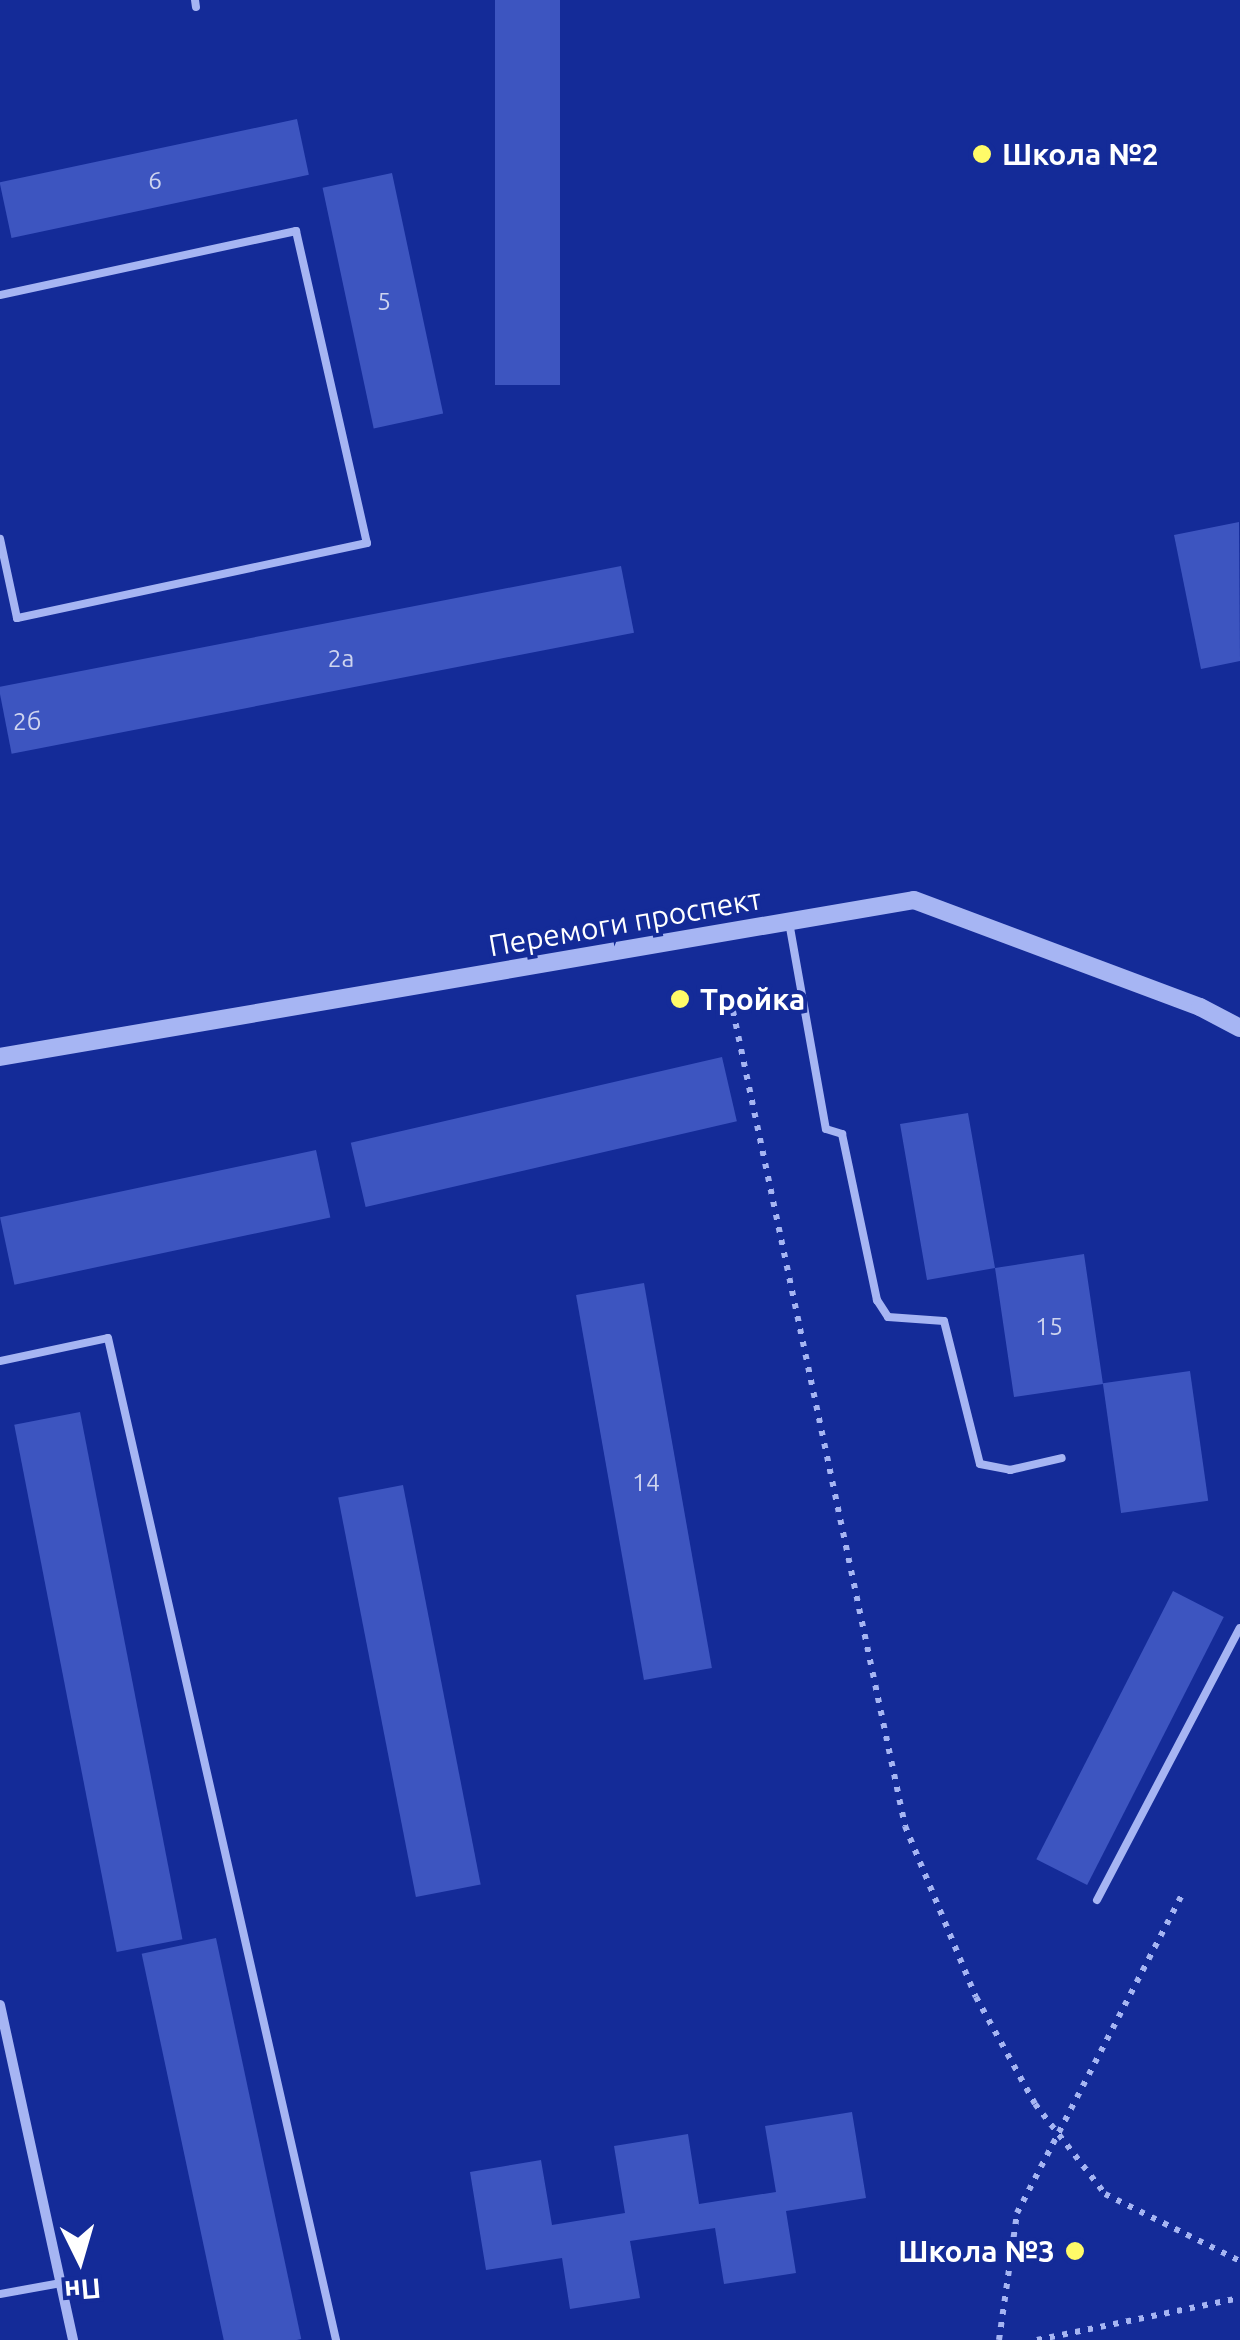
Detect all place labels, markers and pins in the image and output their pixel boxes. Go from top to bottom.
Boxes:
place label: Школа №2 [1002,136,1159,172]
marker: Школа №2 [971,143,993,165]
place label: Тройка [700,981,805,1017]
marker: Тройка [669,988,691,1010]
place label: Школа №3 [898,2233,1055,2269]
marker: Школа №3 [1064,2240,1086,2262]

